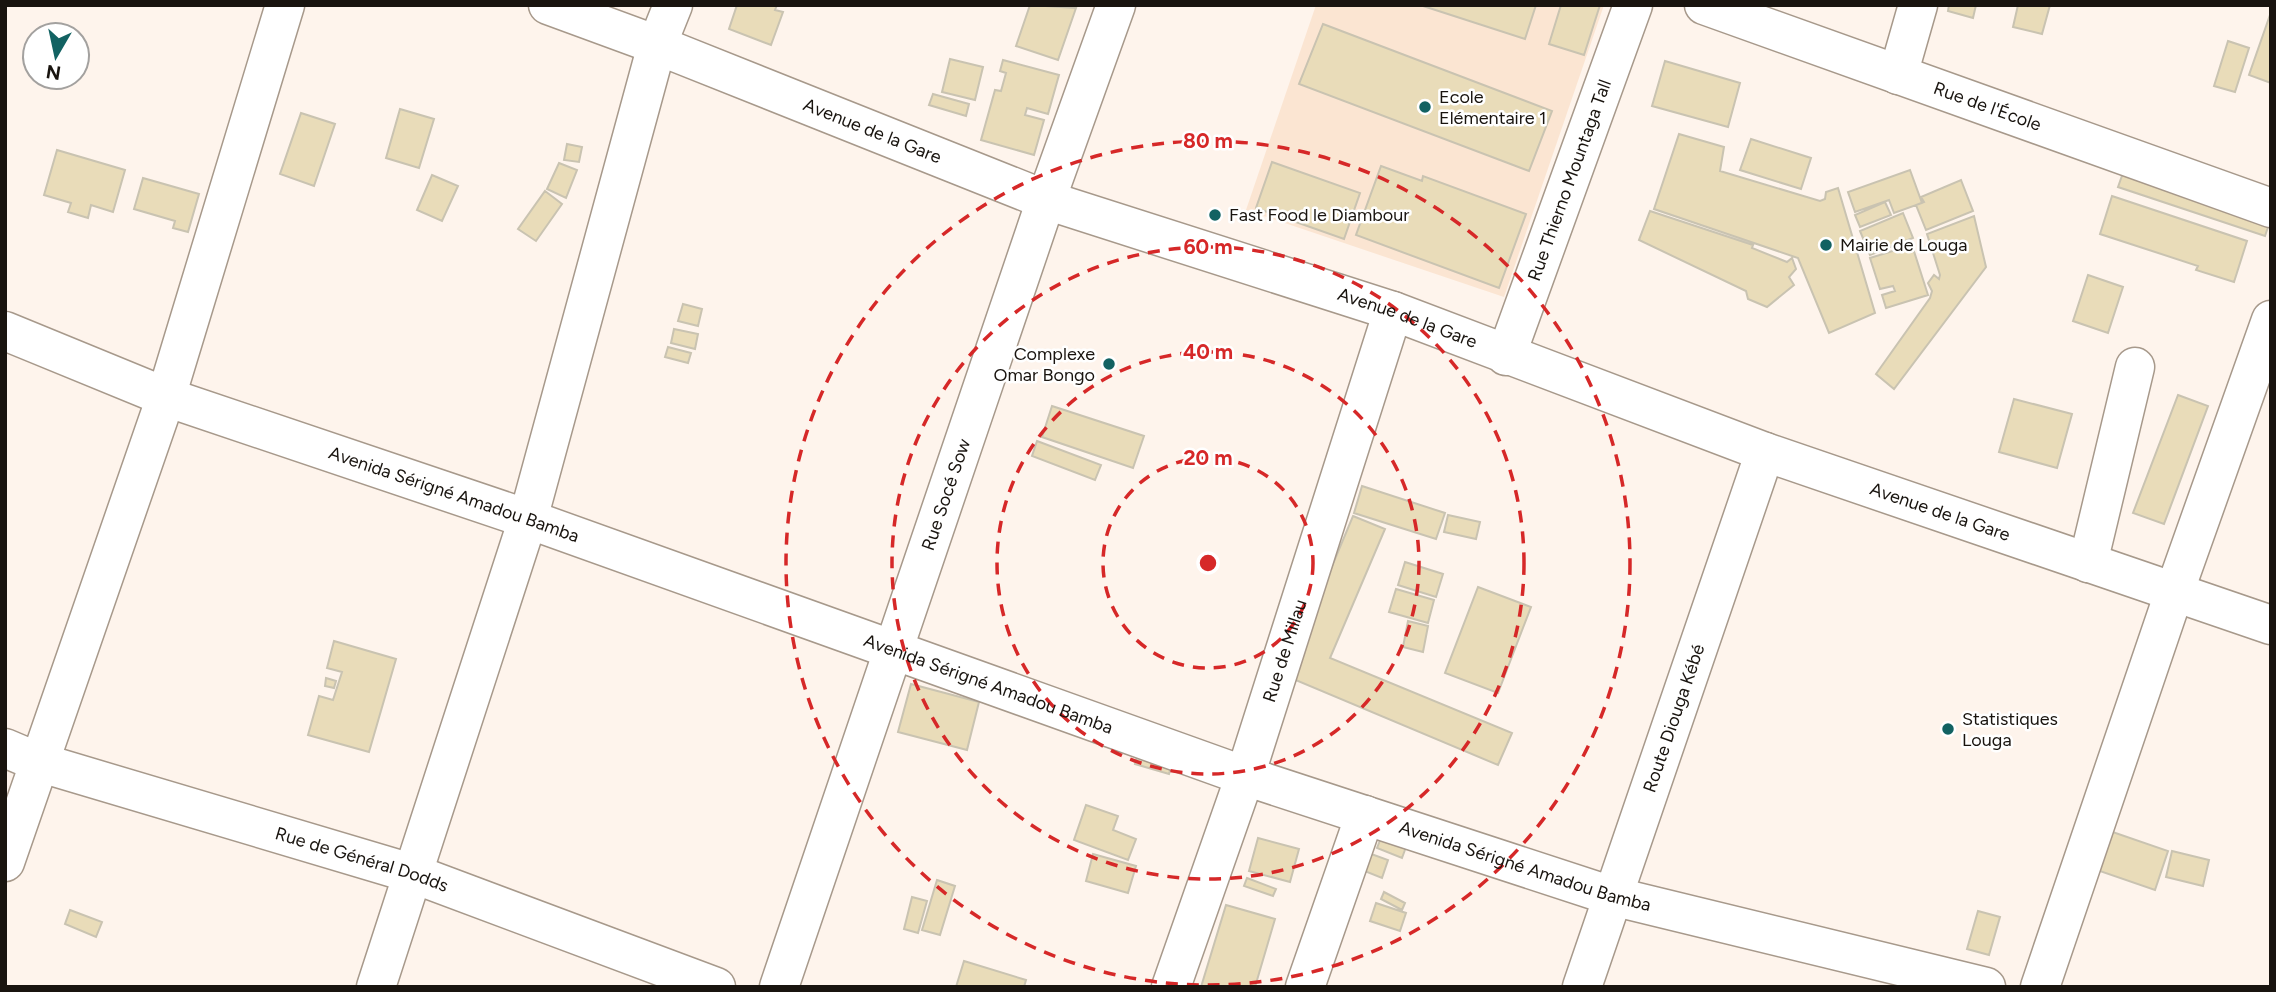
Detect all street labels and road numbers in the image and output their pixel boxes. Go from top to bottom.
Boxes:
street label: Rue Thierno Mountaga Tall [1523,76,1616,284]
street label: Rue de l'École [1931,77,2044,136]
street label: Avenue de la Gare [800,93,945,168]
street label: Avenue de la Gare [1335,283,1480,353]
street label: Rue Socé Sow [917,436,975,553]
street label: Avenida Sérigné Amadou Bamba [326,442,582,547]
street label: Avenue de la Gare [1867,478,2013,546]
street label: Rue de Millau [1258,596,1312,705]
street label: Avenida Sérigné Amadou Bamba [861,629,1116,739]
street label: Route Diouga Kébé [1638,641,1709,795]
street label: Avenida Sérigné Amadou Bamba [1396,816,1653,916]
street label: Rue de Général Dodds [273,822,451,897]

